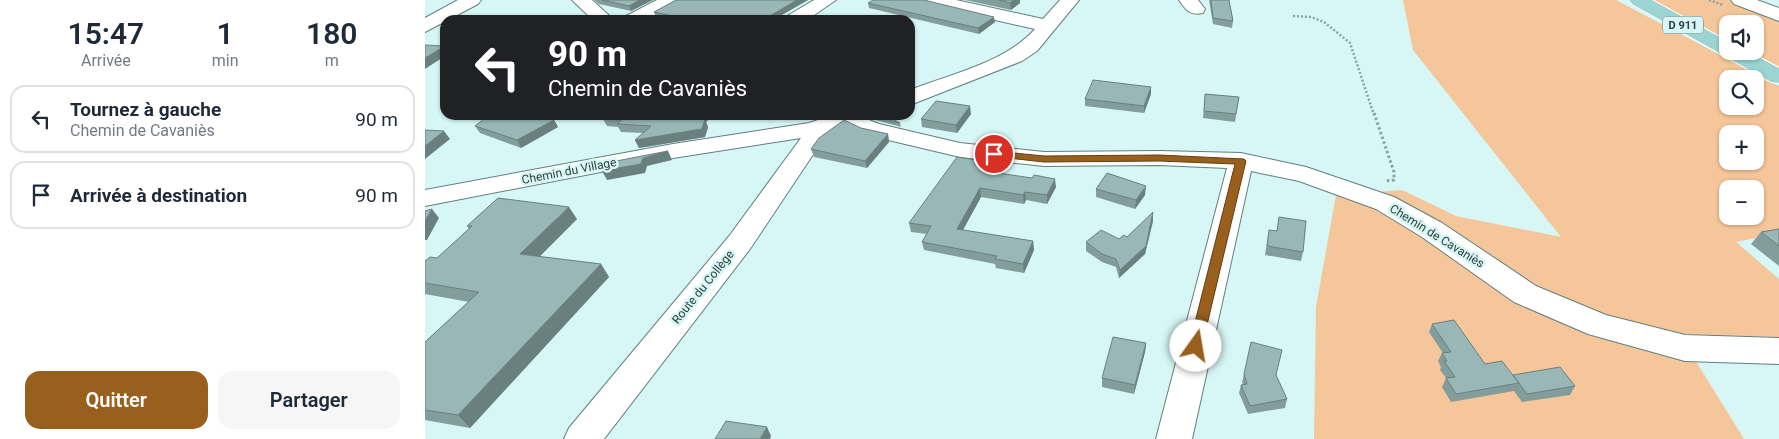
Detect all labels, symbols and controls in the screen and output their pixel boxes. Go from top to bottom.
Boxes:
map controls [1719,15,1764,225]
button: sound [1719,15,1764,60]
text: 15:47 [68,16,144,51]
text: 1 [217,16,234,51]
text: 180 [306,16,357,51]
road number: D 911 [1663,16,1703,34]
text: 90 m [548,34,627,75]
icon: left [465,35,530,100]
text: Arrivée [81,51,131,70]
text: min [212,51,239,70]
text: m [325,51,339,70]
button: search [1719,70,1764,115]
text: Chemin de Cavaniès [548,76,747,101]
text: Tournez à gauche [70,98,221,121]
icon: left [27,105,55,133]
text: 90 m [355,108,398,131]
text: Chemin de Cavaniès [70,121,215,140]
button: + [1719,125,1764,170]
pin [973,133,1015,175]
icon: arrive [980,140,1008,168]
street label: Chemin du Village [520,155,618,187]
button: − [1719,180,1764,225]
icon: arrive [27,181,55,209]
text: Arrivée à destination [70,184,247,207]
text: 90 m [355,184,398,207]
street label: Chemin de Cavaniès [1387,201,1487,271]
street label: Route du Collège [669,247,737,327]
position arrow [1169,319,1221,371]
button: Quitter [25,371,208,429]
button: Partager [218,371,400,429]

